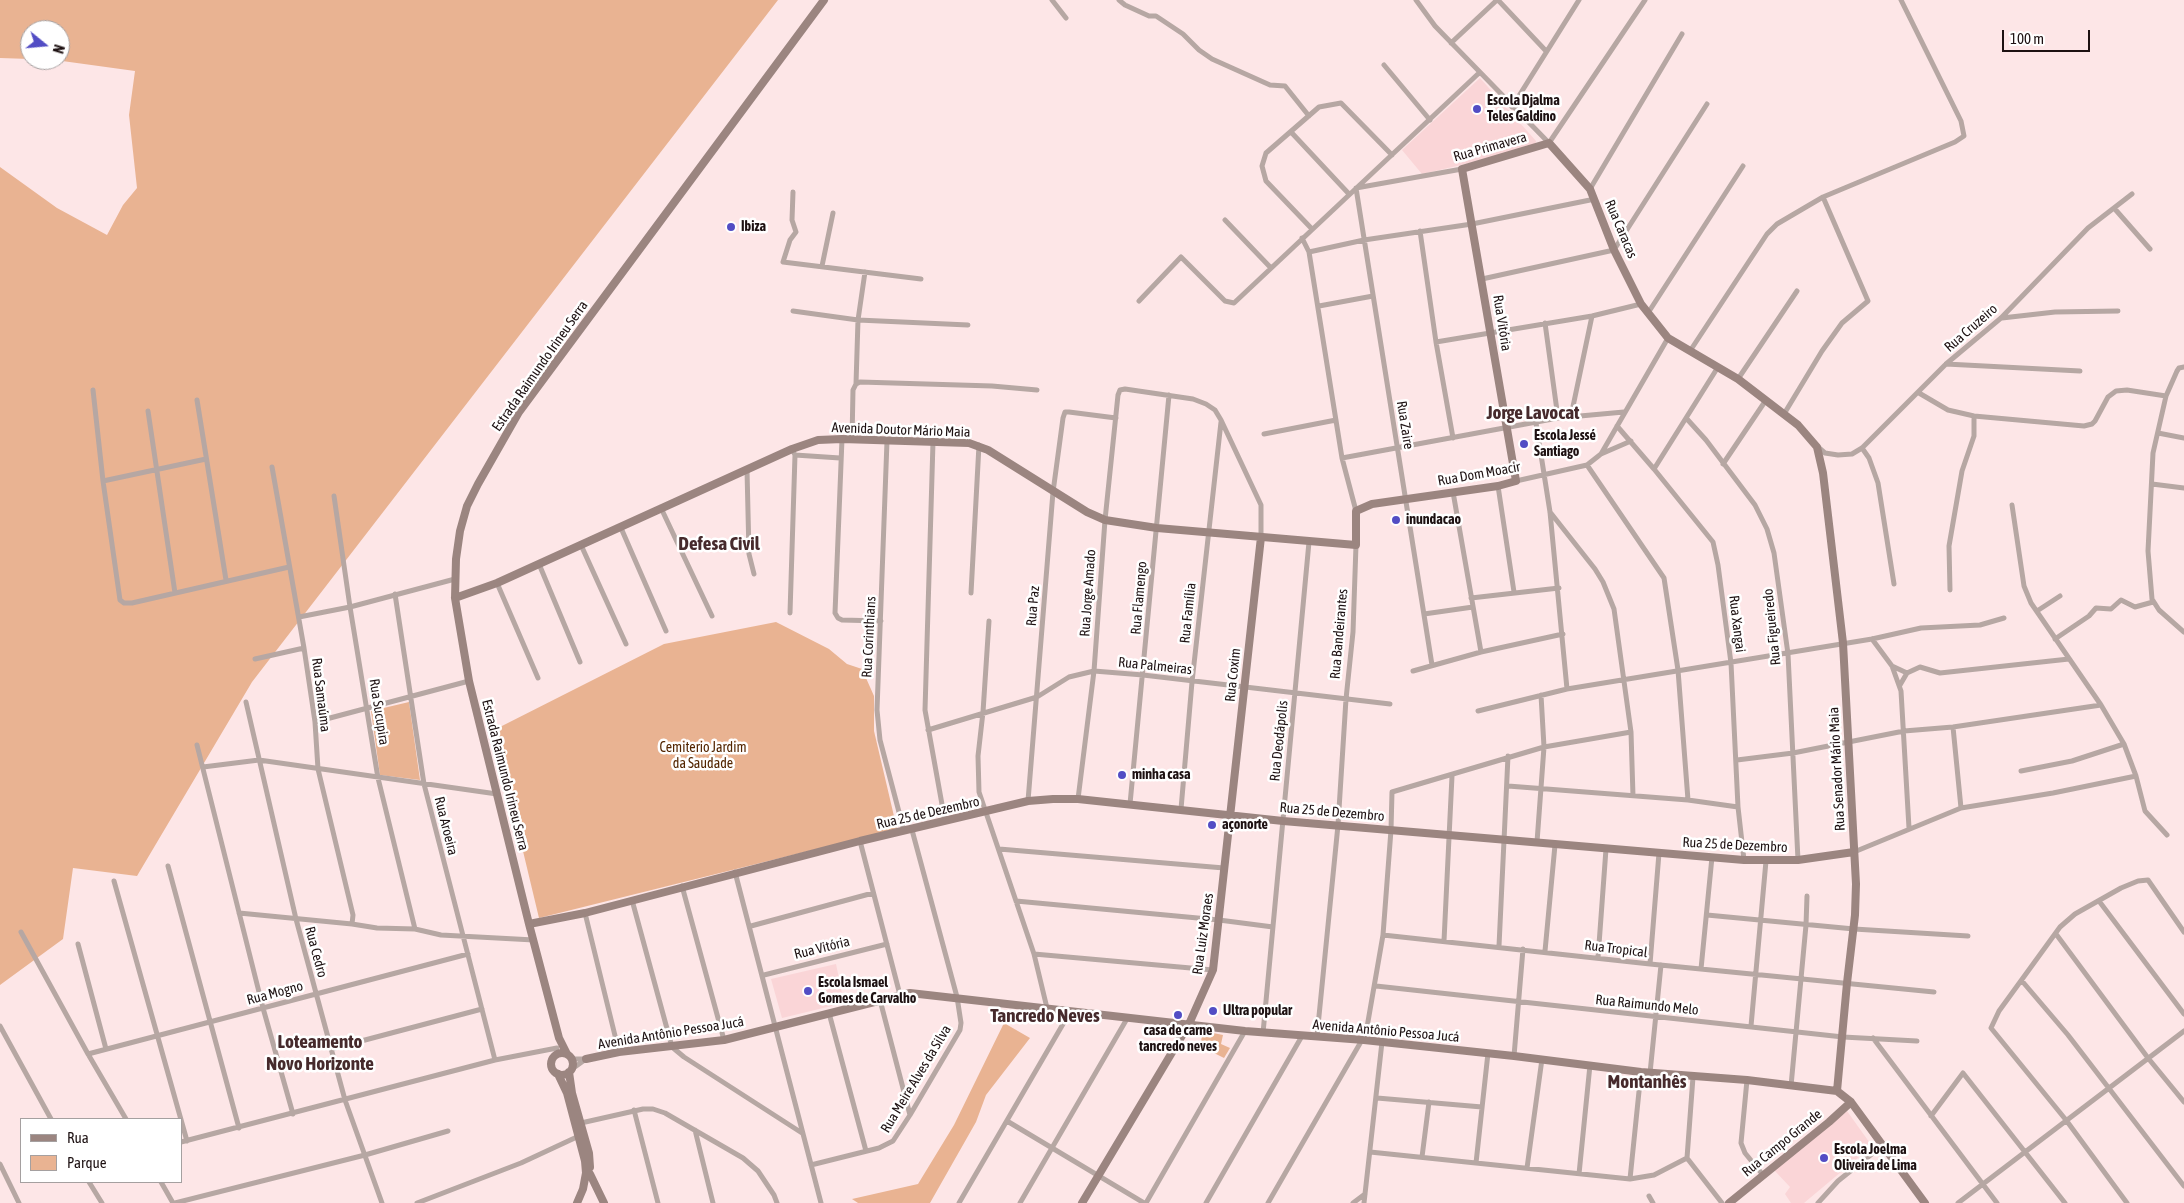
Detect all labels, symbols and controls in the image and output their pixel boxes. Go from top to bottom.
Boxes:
north arrow [20,20,70,70]
scale bar [2004,20,2092,52]
text: 100 m [2010,30,2044,47]
text: N [50,43,67,55]
place label: Escola Djalma Teles Galdino [1487,93,1560,125]
marker: Escola Djalma Teles Galdino [1471,103,1483,115]
street label: Rua Primavera [1451,129,1529,165]
street label: Rua Caracas [1601,197,1641,261]
place label: Ibiza [741,219,766,235]
marker: Ibiza [725,221,737,233]
street label: Rua Vitória [1489,294,1515,352]
street label: Estrada Raimundo Irineu Serra [489,298,591,434]
street label: Rua Cruzeiro [1941,300,2001,356]
street label: Rua Zaire [1393,400,1417,450]
district label: Jorge Lavocat [1486,402,1580,424]
street label: Avenida Doutor Mário Maia [831,419,971,441]
place label: Escola Jessé Santiago [1534,428,1596,461]
marker: Escola Jessé Santiago [1518,438,1530,450]
street label: Rua Dom Moacir [1436,458,1522,490]
place label: inundacao [1406,512,1461,528]
marker: inundacao [1390,514,1402,526]
district label: Defesa Civil [678,533,760,555]
street label: Rua Jorge Amado [1077,549,1099,637]
street label: Rua Flamengo [1127,561,1151,635]
street label: Rua Família [1176,582,1200,644]
street label: Rua Paz [1023,585,1043,627]
street label: Rua Bandeirantes [1327,588,1351,680]
street label: Rua Figueiredo [1760,588,1784,666]
street label: Rua Xangai [1725,595,1749,653]
street label: Rua Corinthians [858,596,880,678]
street label: Rua Coxim [1222,647,1244,703]
street label: Rua Palmeiras [1117,654,1193,678]
street label: Rua Samaúma [308,657,334,733]
street label: Rua Sucupira [365,678,393,746]
street label: Estrada Raimundo Irineu Serra [478,698,532,852]
street label: Rua Deodápolis [1266,700,1292,782]
street label: Rua Senador Mário Maia [1825,706,1849,832]
park label: Cemiterio Jardim da Saudade [659,740,747,772]
place label: minha casa [1132,767,1190,783]
marker: minha casa [1116,769,1128,781]
street label: Rua 25 de Dezembro [875,793,981,833]
street label: Rua Aroeira [431,795,461,857]
street label: Rua 25 de Dezembro [1279,799,1385,825]
place label: açonorte [1222,817,1268,833]
marker: açonorte [1206,819,1218,831]
street label: Rua 25 de Dezembro [1682,834,1788,856]
street label: Rua Luiz Moraes [1189,892,1217,976]
street label: Rua Cedro [301,925,331,979]
street label: Rua Vitória [793,933,851,963]
street label: Rua Tropical [1583,937,1649,961]
place label: Escola Ismael Gomes de Carvalho [818,975,916,1008]
street label: Rua Mogno [245,977,305,1009]
marker: Escola Ismael Gomes de Carvalho [802,985,814,997]
street label: Rua Raimundo Melo [1595,991,1699,1019]
place label: Ultra popular [1223,1003,1292,1019]
district label: Tancredo Neves [990,1005,1100,1027]
marker: Ultra popular [1207,1005,1219,1017]
marker: casa de carne tancredo neves [1172,1009,1184,1021]
street label: Avenida Antônio Pessoa Jucá [597,1013,745,1053]
street label: Avenida Antônio Pessoa Jucá [1312,1016,1460,1046]
street label: Rua Meire Alves da Silva [877,1022,955,1136]
place label: casa de carne tancredo neves [1139,1023,1217,1056]
district label: Loteamento Novo Horizonte [266,1031,374,1075]
district label: Montanhês [1608,1071,1686,1093]
street label: Rua Campo Grande [1739,1106,1825,1180]
legend [20,1118,182,1183]
text: Rua [67,1129,89,1146]
place label: Escola Joelma Oliveira de Lima [1834,1142,1917,1174]
marker: Escola Joelma Oliveira de Lima [1818,1152,1830,1164]
text: Parque [67,1154,107,1171]

